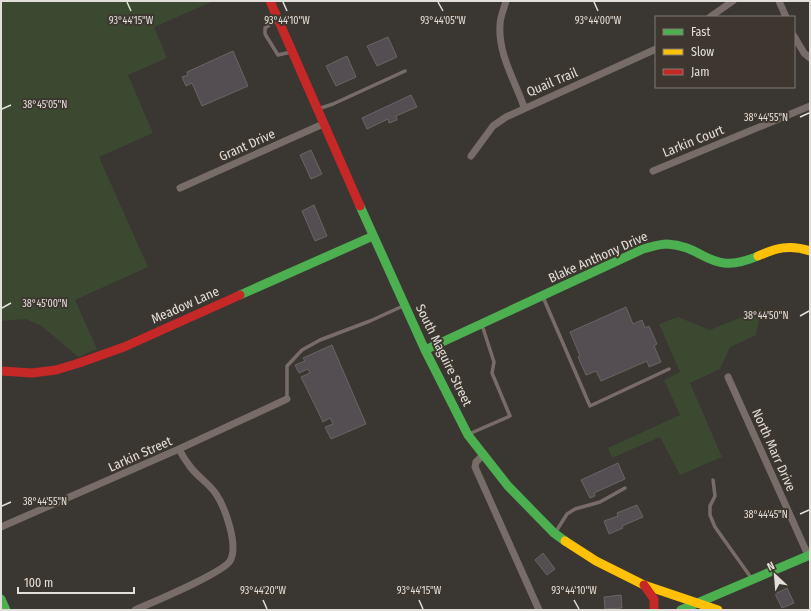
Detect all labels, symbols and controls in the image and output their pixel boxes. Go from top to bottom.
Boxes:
text: 93°44'15"W [109,15,154,27]
text: 93°44'10"W [264,15,310,27]
text: 93°44'05"W [420,15,466,27]
text: 93°44'00"W [575,15,622,27]
legend [655,16,795,88]
text: Fast [691,25,710,39]
text: Slow [691,45,714,59]
street label: Quail Trail [524,64,580,99]
text: Jam [691,65,709,79]
text: 38°45'05"N [23,99,67,111]
text: 38°44'55"N [744,112,788,124]
street label: Larkin Court [660,122,726,160]
street label: Grant Drive [217,126,277,164]
street label: Blake Anthony Drive [546,228,650,286]
street label: Meadow Lane [149,283,221,327]
text: 38°45'00"N [22,298,68,310]
street label: South Maguire Street [413,302,475,409]
text: 38°44'50"N [744,310,788,322]
street label: North Marr Drive [749,406,799,494]
street label: Larkin Street [106,433,175,475]
text: 38°44'55"N [23,496,67,508]
text: 38°44'45"N [744,509,788,521]
north arrow [755,555,795,595]
text: N [765,559,777,574]
scale bar [18,569,134,595]
text: 100 m [24,576,53,590]
text: 93°44'20"W [240,585,286,597]
text: 93°44'15"W [397,585,442,597]
text: 93°44'10"W [551,585,597,597]

